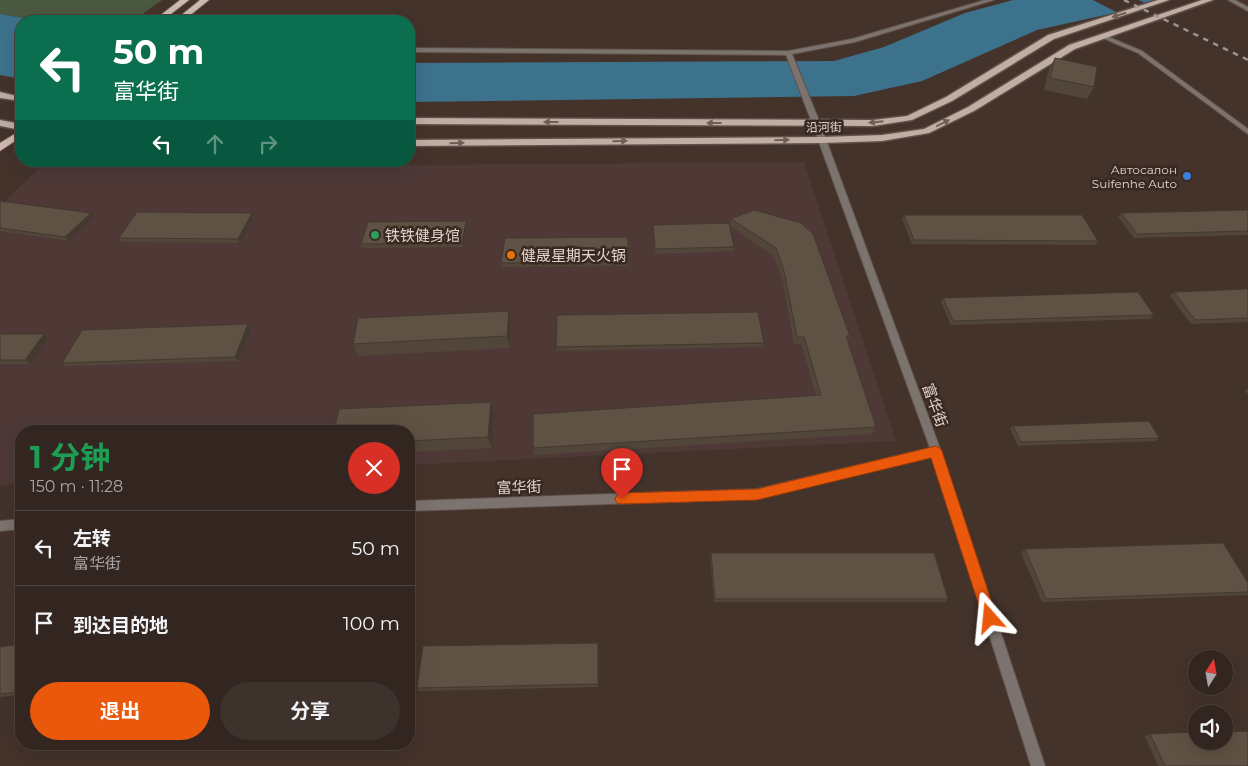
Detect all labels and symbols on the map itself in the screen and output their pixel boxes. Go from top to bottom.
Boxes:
one-way arrow [1111,11,1126,19]
one-way arrow [543,118,559,126]
one-way arrow [868,118,884,126]
one-way arrow [706,119,722,127]
street label: 沿河街 [806,119,842,135]
one-way arrow [936,119,950,127]
one-way arrow [775,136,791,144]
one-way arrow [612,137,628,145]
one-way arrow [450,139,466,147]
place label: Автосалон Suifenhe Auto [1092,162,1177,191]
marker: Автосалон Suifenhe Auto [1181,170,1193,182]
place label: 铁铁健身馆 [385,226,460,245]
marker: 铁铁健身馆 [369,229,381,241]
place label: 健晟星期天火锅 [521,246,626,265]
marker: 健晟星期天火锅 [505,249,517,261]
street label: 富华街 [918,381,952,429]
pin [601,448,643,499]
street label: 富华街 [496,477,542,497]
position arrow [963,591,1015,643]
north arrow [1188,650,1232,695]

